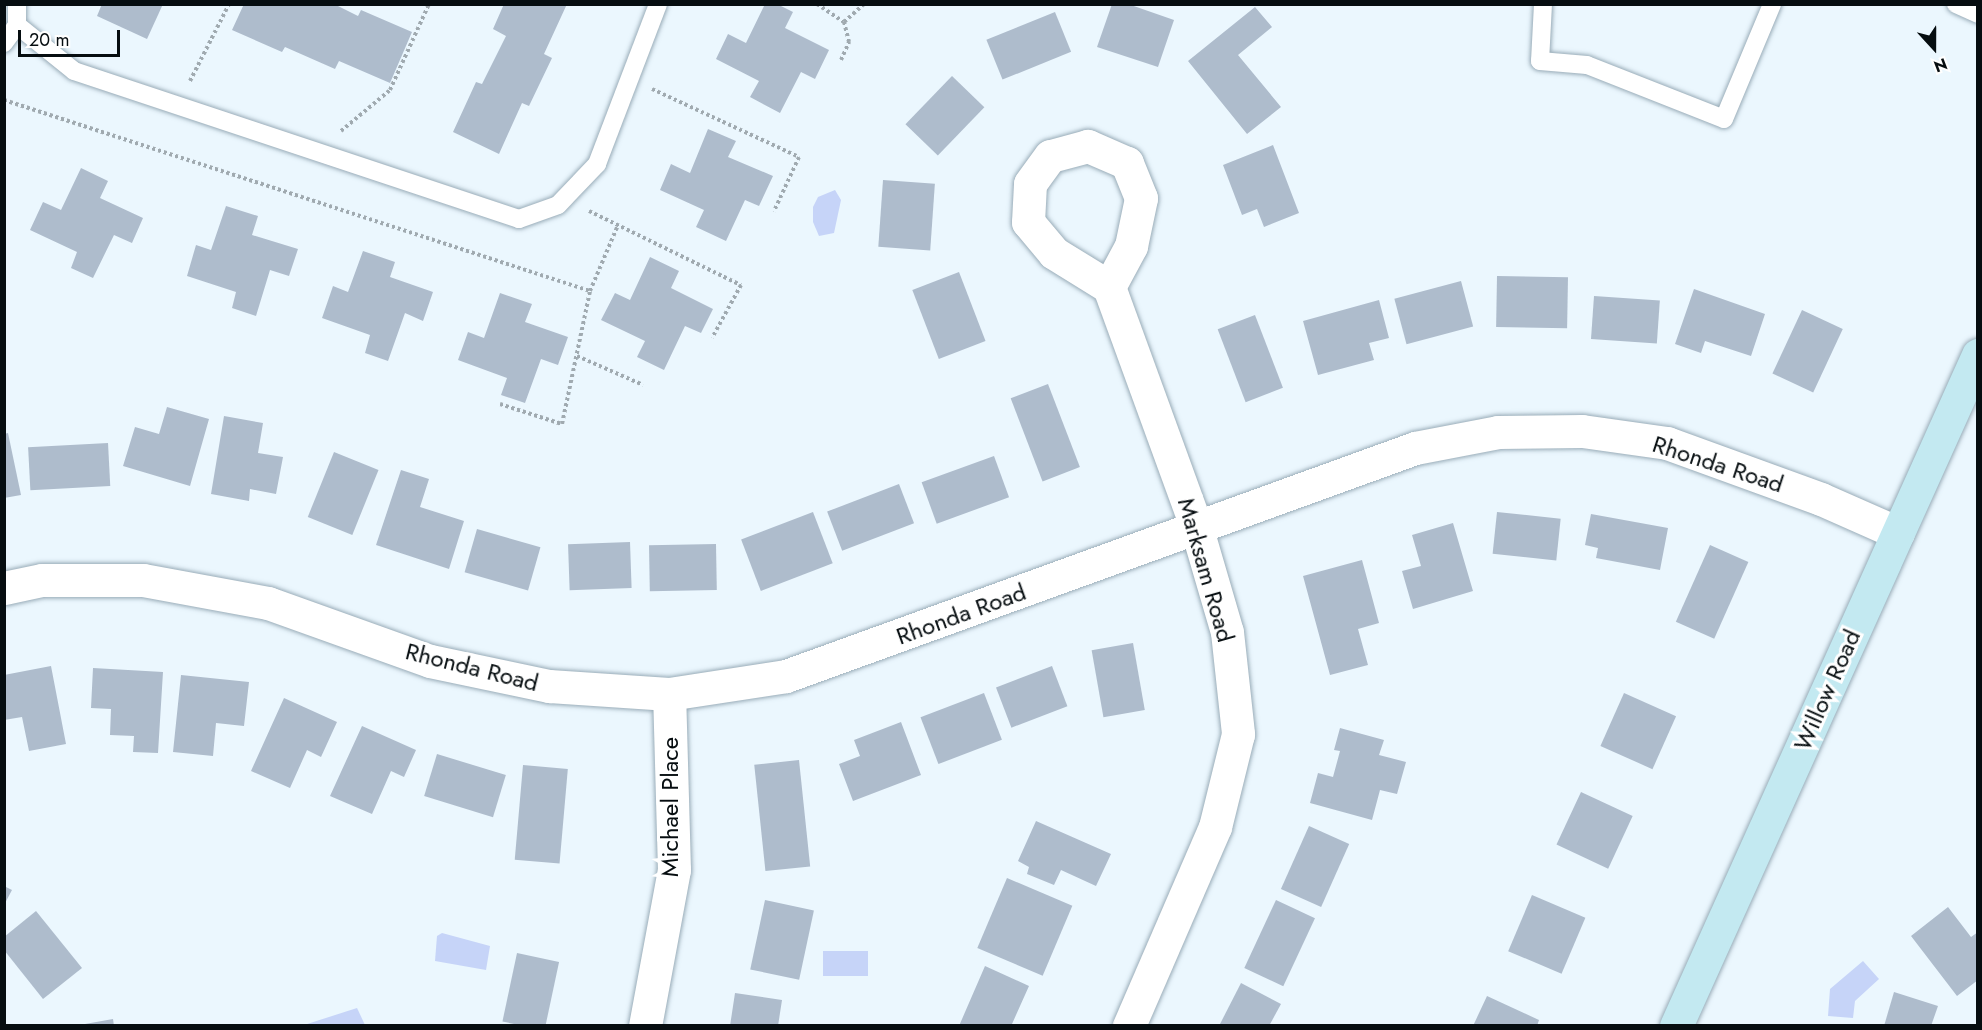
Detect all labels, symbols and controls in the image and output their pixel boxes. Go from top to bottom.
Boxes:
scale bar [21,18,123,56]
north arrow [1904,18,1964,78]
text: 20 m [29,27,69,53]
text: N [1931,52,1951,78]
street label: Rhonda Road [1649,429,1787,499]
street label: Marksam Road [1172,495,1240,645]
street label: Rhonda Road [892,577,1030,651]
street label: Willow Road [1788,625,1866,755]
street label: Rhonda Road [403,637,541,697]
street label: Michael Place [656,737,684,877]

